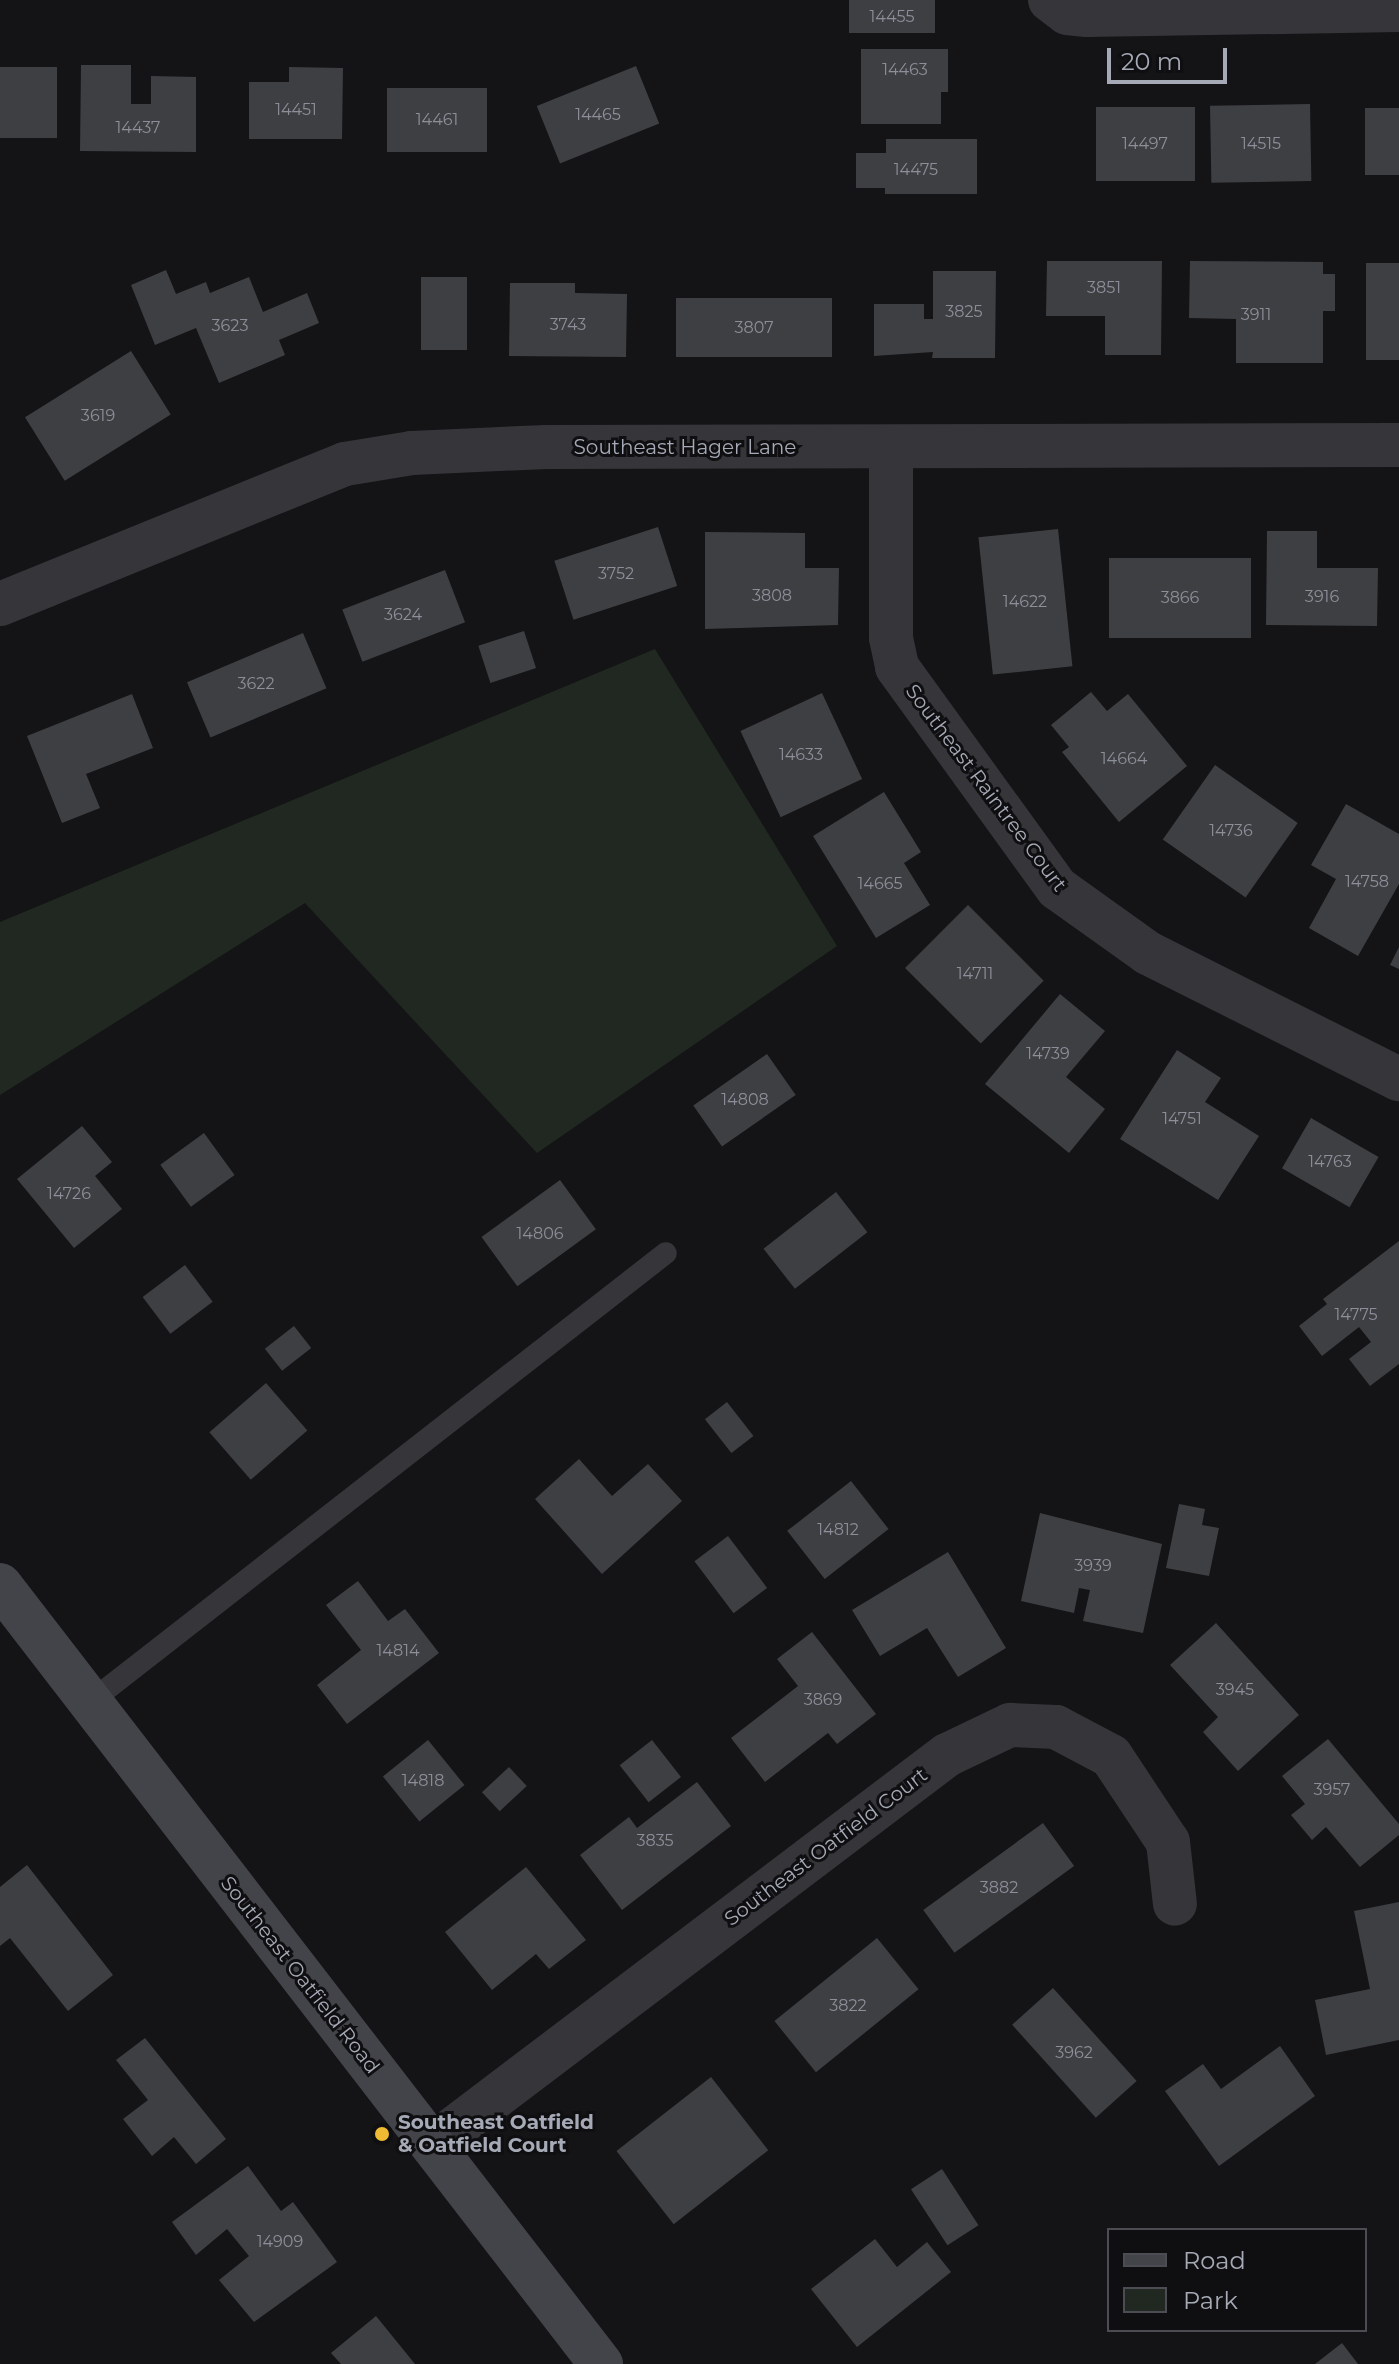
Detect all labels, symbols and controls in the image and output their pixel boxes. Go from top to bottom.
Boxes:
house number: 14455 [870,7,914,27]
scale bar [1111,32,1231,82]
text: 20 m [1121,47,1182,76]
house number: 14463 [882,60,928,80]
house number: 14451 [275,100,317,120]
house number: 14465 [575,105,621,125]
house number: 14461 [416,110,458,130]
house number: 14437 [116,118,160,138]
house number: 14497 [1122,134,1168,154]
house number: 14515 [1241,134,1281,154]
house number: 14475 [894,160,938,180]
house number: 3851 [1087,278,1121,298]
house number: 3825 [945,302,983,322]
house number: 3911 [1241,305,1271,325]
house number: 3743 [550,315,586,335]
house number: 3623 [212,316,248,336]
house number: 3807 [734,318,774,338]
house number: 3619 [81,406,115,426]
street label: Southeast Hager Lane [574,435,796,459]
house number: 3752 [598,564,634,584]
house number: 3808 [752,586,792,606]
house number: 3916 [1305,587,1339,607]
house number: 3866 [1161,588,1199,608]
house number: 14622 [1003,592,1047,612]
house number: 3624 [384,605,422,625]
house number: 3622 [238,674,274,694]
street label: Southeast Raintree Court [900,680,1072,896]
house number: 14633 [779,745,823,765]
house number: 14664 [1101,749,1147,769]
house number: 14736 [1209,821,1253,841]
house number: 14758 [1345,872,1389,892]
house number: 14665 [858,874,902,894]
house number: 14711 [957,964,993,984]
house number: 14739 [1026,1044,1070,1064]
house number: 14808 [721,1090,769,1110]
house number: 14751 [1162,1109,1202,1129]
house number: 14763 [1308,1152,1352,1172]
house number: 14726 [47,1184,91,1204]
house number: 14806 [516,1224,564,1244]
house number: 14775 [1334,1305,1378,1325]
house number: 14812 [817,1520,859,1540]
house number: 3939 [1074,1556,1112,1576]
house number: 14814 [376,1641,420,1661]
house number: 3945 [1216,1680,1254,1700]
house number: 3869 [804,1690,842,1710]
street label: Southeast Oatfield Court [720,1763,932,1931]
house number: 14818 [402,1771,444,1791]
house number: 3957 [1313,1780,1351,1800]
house number: 3835 [636,1831,674,1851]
street label: Southeast Oatfield Road [216,1872,384,2078]
house number: 3882 [980,1878,1018,1898]
house number: 3822 [829,1996,867,2016]
house number: 3962 [1055,2043,1093,2063]
place label: Southeast Oatfield & Oatfield Court [398,2110,594,2157]
marker: Southeast Oatfield & Oatfield Court [373,2125,391,2143]
legend [1107,2228,1367,2332]
house number: 14909 [257,2232,303,2252]
text: Road [1183,2246,1246,2275]
text: Park [1183,2286,1238,2315]

